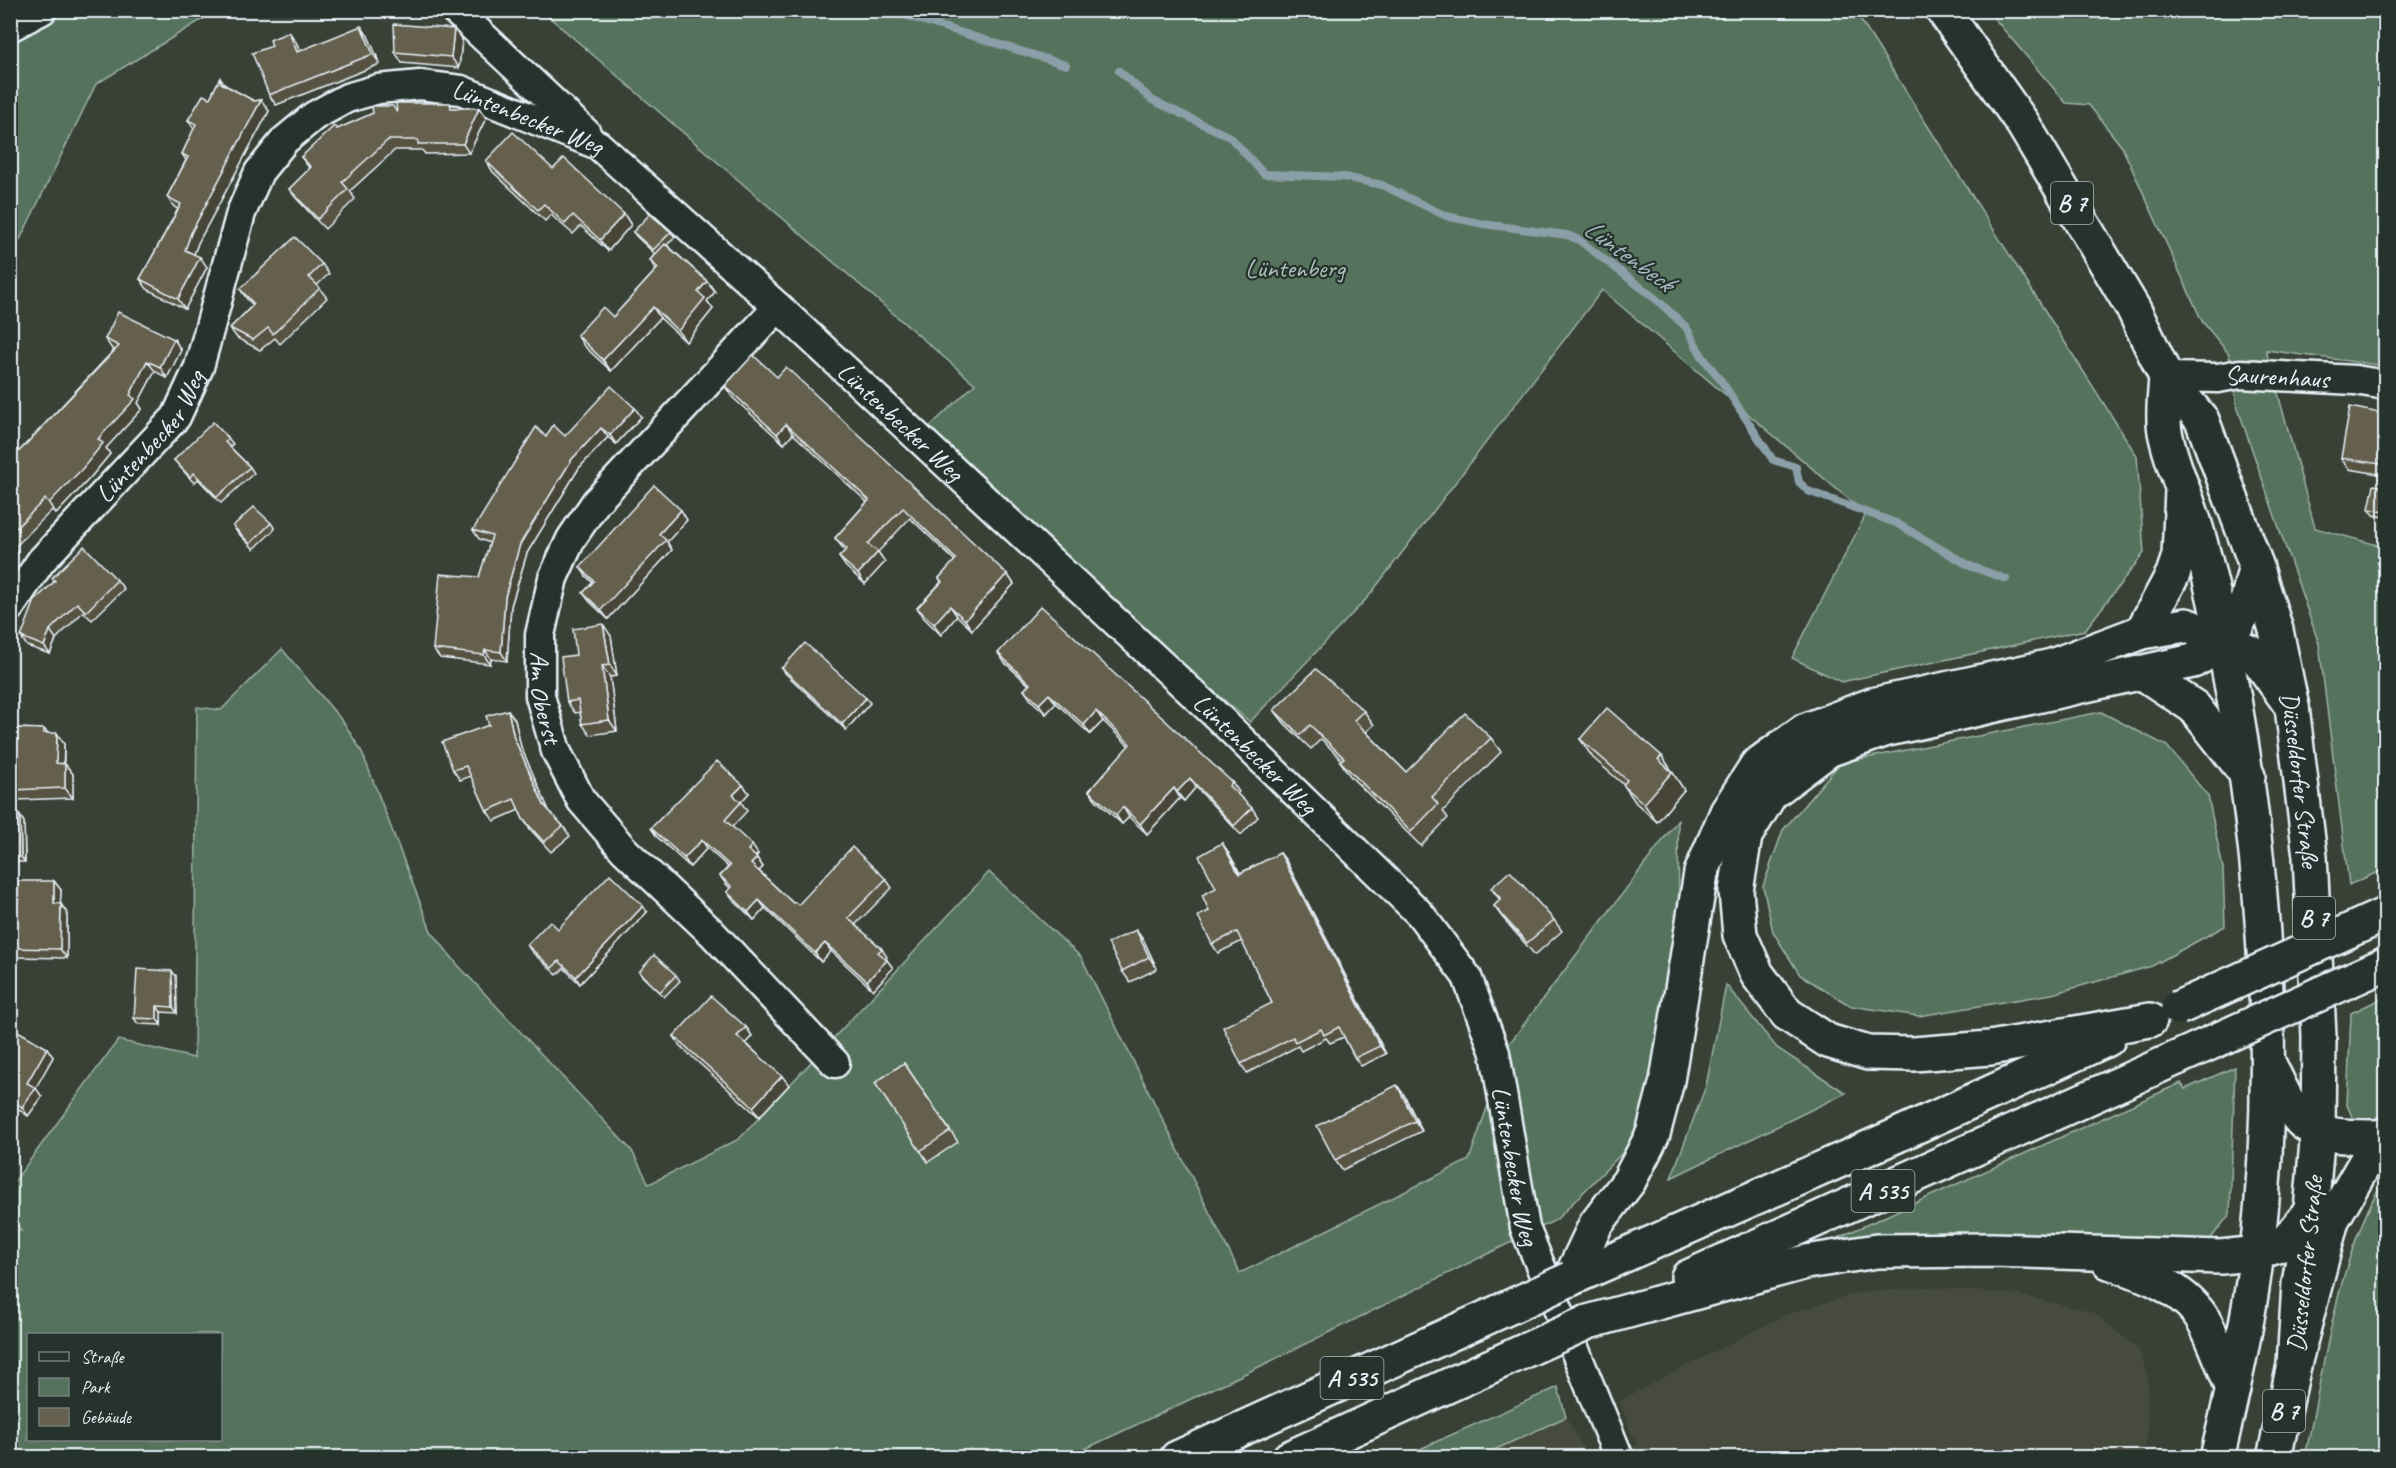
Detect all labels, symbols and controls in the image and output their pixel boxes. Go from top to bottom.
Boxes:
street label: Lüntenbecker Weg [450,73,610,162]
road number: B 7 [2051,182,2093,224]
water label: Lüntenbeck [1577,211,1685,302]
park label: Lüntenberg [1245,252,1347,285]
street label: Lüntenbecker Weg [831,355,972,489]
street label: Saurenhaus [2222,357,2332,395]
street label: Lüntenbecker Weg [88,364,212,509]
street label: Am Oberst [524,651,570,750]
street label: Lüntenbecker Weg [1186,686,1326,823]
street label: Düsseldorfer Straße [2273,689,2327,871]
road number: B 7 [2293,897,2335,939]
street label: Lüntenbecker Weg [1485,1084,1547,1252]
road number: A 535 [1852,1170,1914,1212]
street label: Düsseldorfer Straße [2279,1172,2331,1353]
legend [27,1333,222,1441]
text: Straße [81,1346,125,1368]
road number: A 535 [1320,1357,1384,1399]
text: Park [81,1376,111,1398]
road number: B 7 [2263,1390,2305,1432]
text: Gebäude [81,1406,132,1428]

